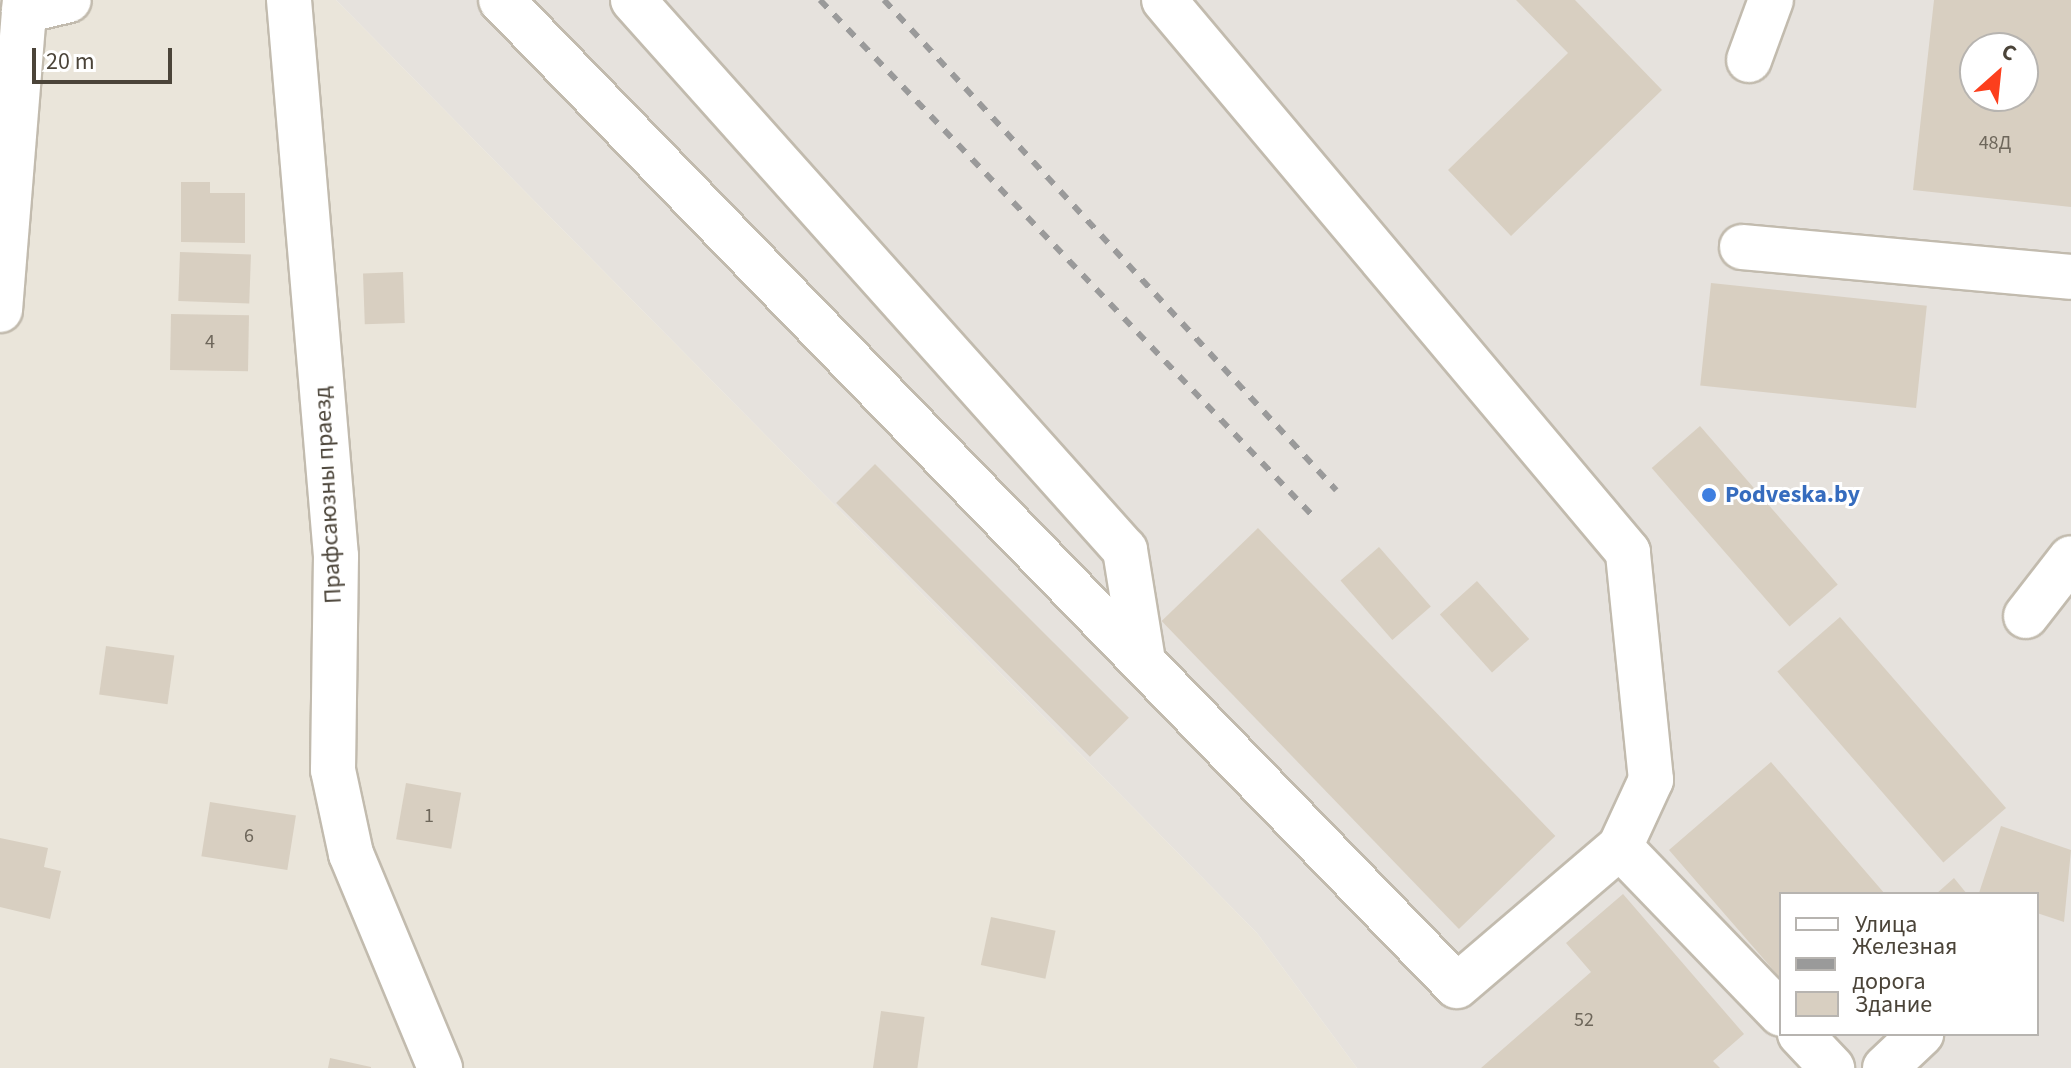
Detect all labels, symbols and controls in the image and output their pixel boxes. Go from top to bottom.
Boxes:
scale bar [36,32,176,82]
north arrow [1959,32,2039,112]
text: С [1996,35,2022,70]
text: 20 m [46,44,95,79]
house number: 48Д [1979,131,2011,155]
house number: 4 [205,330,215,354]
street label: Прафсаюзны праезд [308,386,348,604]
place label: Podveska.by [1725,481,1860,509]
marker: Podveska.by [1700,486,1718,504]
house number: 1 [424,804,434,828]
house number: 6 [244,824,254,848]
legend [1779,892,2039,1036]
text: Улица [1855,907,1917,942]
text: Железная дорога [1852,929,1957,999]
text: Здание [1855,987,1932,1022]
house number: 52 [1574,1008,1594,1032]

